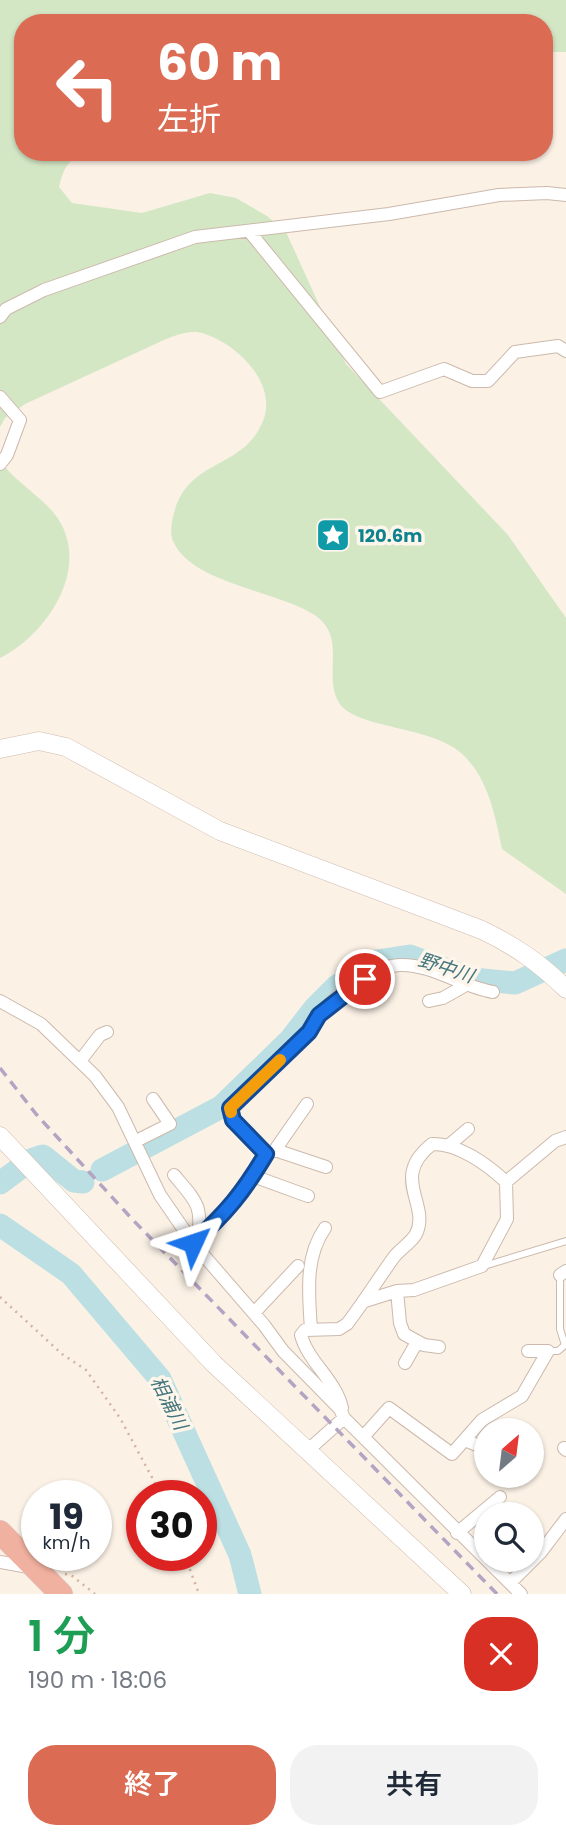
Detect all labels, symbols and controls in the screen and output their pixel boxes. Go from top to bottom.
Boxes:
text: 60 m [157,29,282,97]
icon: left [42,42,133,133]
text: 左折 [157,96,221,141]
place icon: 120.6m [314,516,352,554]
place label: 120.6m [358,523,422,548]
water label: 野中川 [415,946,479,990]
pin [335,949,395,1009]
icon: arrive [346,960,384,998]
position arrow [156,1206,230,1280]
water label: 相浦川 [144,1371,195,1436]
north arrow [474,1418,544,1488]
map controls [474,1418,544,1572]
speed limit sign: 30 [126,1480,217,1571]
text: 19 [49,1492,84,1541]
button: search [474,1502,544,1572]
text: km/h [43,1530,90,1555]
text: 1 分 [28,1607,95,1666]
button: close [464,1617,538,1691]
text: 190 m · 18:06 [28,1664,167,1696]
button: 終了 [28,1745,276,1825]
button: 共有 [290,1745,538,1825]

